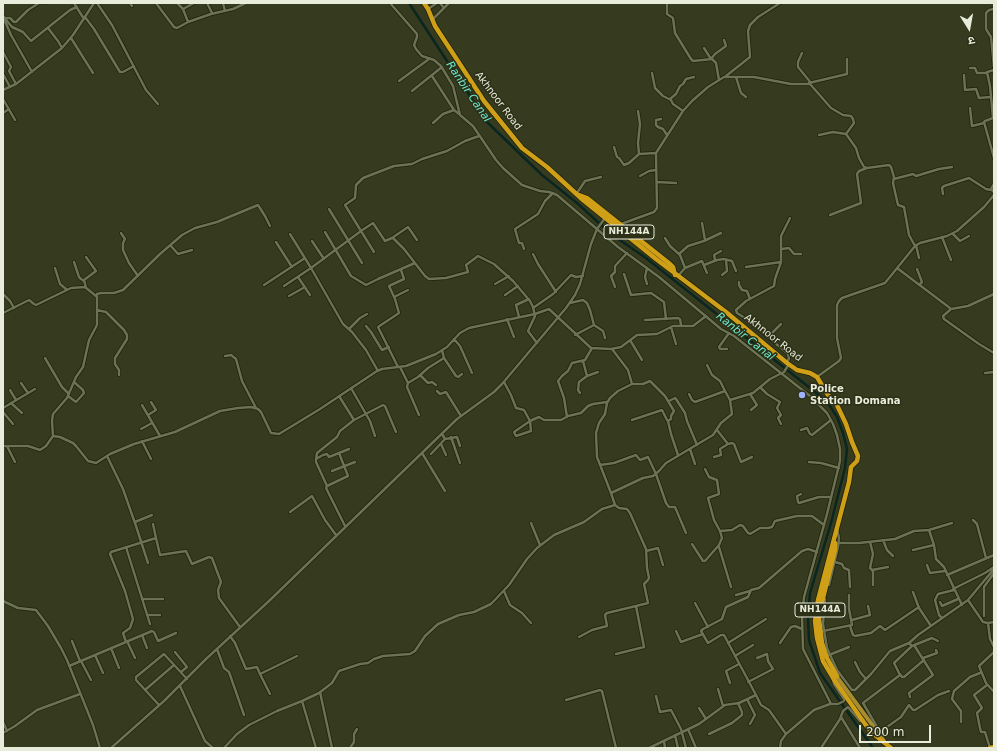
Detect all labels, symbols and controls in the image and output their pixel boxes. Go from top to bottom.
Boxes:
north arrow [949,8,989,48]
text: उ [967,33,976,47]
water label: Ranbir Canal [443,59,493,125]
street label: Akhnoor Road [472,69,524,133]
road number: NH144A [604,225,654,239]
water label: Ranbir Canal [713,310,777,364]
street label: Akhnoor Road [742,312,804,364]
place label: Police Station Domana [810,383,901,406]
marker: Police Station Domana [797,390,807,400]
road number: NH144A [795,603,845,617]
scale bar [861,717,933,743]
text: 200 m [866,725,904,739]

